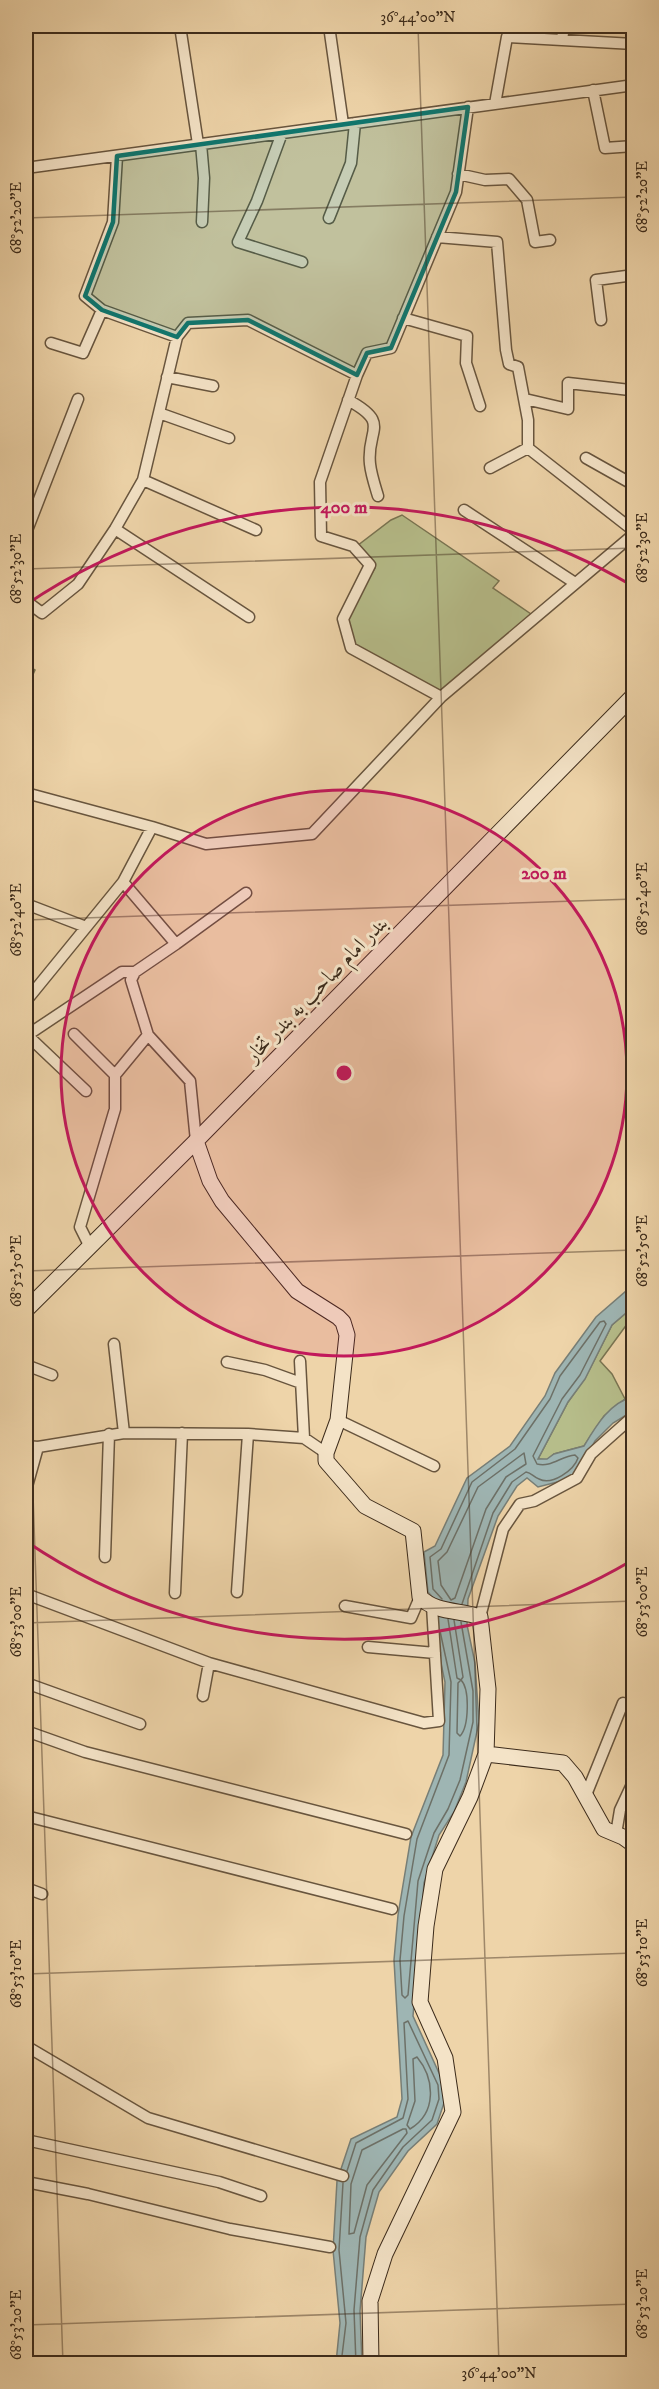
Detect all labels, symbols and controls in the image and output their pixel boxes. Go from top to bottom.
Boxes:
text: 36°44'00"N [380,8,456,27]
text: 68°52'20"E [633,160,652,233]
text: 68°52'20"E [7,181,26,254]
text: 400 m [319,497,368,519]
text: 68°52'30"E [633,512,652,583]
text: 68°52'30"E [7,533,26,604]
text: 68°52'40"E [633,862,652,936]
text: 200 m [521,863,567,885]
text: 68°52'40"E [7,883,26,957]
street label: بندر امام صاحب به بندر تخار [239,911,396,1073]
centre of rings [334,1063,354,1083]
text: 68°52'50"E [633,1214,652,1287]
text: 68°52'50"E [7,1234,26,1307]
text: 68°53'00"E [633,1566,652,1638]
text: 68°53'00"E [7,1586,26,1658]
text: 68°53'10"E [633,1918,652,1987]
text: 68°53'10"E [7,1939,26,2008]
text: 68°53'20"E [633,2268,652,2339]
text: 68°53'20"E [7,2289,26,2360]
text: 36°44'00"N [461,2364,537,2383]

